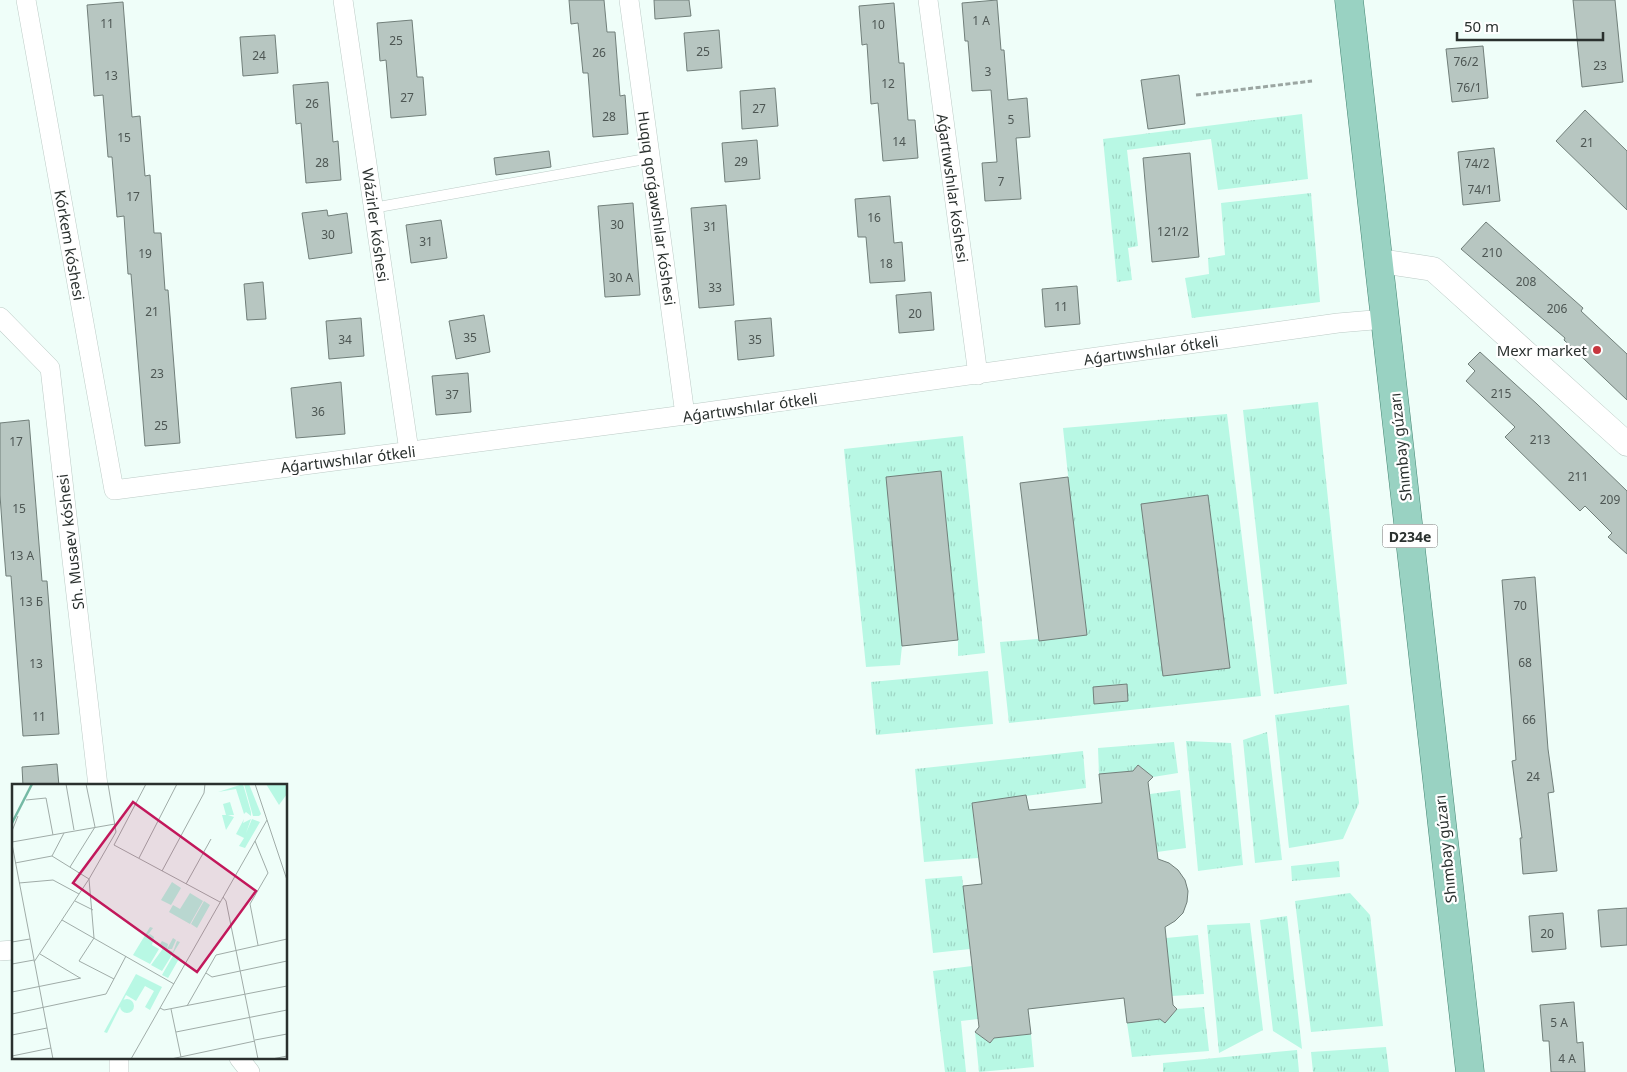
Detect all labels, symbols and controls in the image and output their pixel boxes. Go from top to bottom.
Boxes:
scale bar [1457,10,1603,42]
house number: 1 А [972,12,990,29]
house number: 11 [100,15,114,32]
house number: 10 [871,16,885,33]
text: 50 m [1464,16,1499,36]
house number: 25 [389,32,403,49]
house number: 25 [696,43,710,60]
house number: 26 [592,44,606,61]
house number: 24 [252,47,266,64]
house number: 76/2 [1453,53,1479,70]
house number: 23 [1593,57,1607,74]
house number: 3 [985,63,992,80]
house number: 13 [104,67,118,84]
house number: 12 [881,75,895,92]
house number: 76/1 [1456,79,1482,96]
house number: 27 [400,89,414,106]
house number: 26 [305,95,319,112]
house number: 27 [752,100,766,117]
house number: 28 [602,108,616,125]
street label: Huqıq qorǵawshılar kóshesi [633,109,681,307]
house number: 5 [1008,111,1015,128]
street label: Aǵartıwshılar kóshesi [933,112,973,264]
house number: 15 [117,129,131,146]
house number: 14 [892,133,906,150]
house number: 21 [1580,134,1594,151]
house number: 29 [734,153,748,170]
house number: 28 [315,154,329,171]
house number: 74/2 [1464,155,1490,172]
street label: Wázirler kóshesi [358,167,394,283]
house number: 7 [998,173,1005,190]
house number: 74/1 [1467,181,1493,198]
street label: Kórkem kóshesi [50,188,90,302]
house number: 17 [126,188,140,205]
house number: 16 [867,209,881,226]
house number: 30 [610,216,624,233]
house number: 31 [703,218,717,235]
house number: 121/2 [1157,223,1189,240]
house number: 30 [321,226,335,243]
house number: 31 [419,233,433,250]
house number: 210 [1482,244,1502,261]
house number: 19 [138,245,152,262]
house number: 18 [879,255,893,272]
house number: 30 А [609,269,634,286]
house number: 208 [1516,273,1536,290]
house number: 33 [708,279,722,296]
house number: 11 [1054,298,1068,315]
house number: 206 [1547,300,1567,317]
house number: 21 [145,303,159,320]
house number: 20 [908,305,922,322]
house number: 35 [463,329,477,346]
house number: 34 [338,331,352,348]
house number: 35 [748,331,762,348]
street label: Aǵartıwshılar ótkeli [1082,331,1220,369]
place label: Mexr market [1497,340,1588,360]
marker: Mexr market [1591,344,1603,356]
house number: 23 [150,365,164,382]
house number: 215 [1491,385,1511,402]
house number: 37 [445,386,459,403]
street label: Aǵartıwshılar ótkeli [681,388,819,426]
street label: Shımbay gúzarı [1384,392,1416,502]
house number: 36 [311,403,325,420]
house number: 25 [154,417,168,434]
house number: 213 [1530,431,1550,448]
house number: 17 [9,433,23,450]
street label: Aǵartıwshılar ótkeli [279,441,417,477]
house number: 211 [1568,468,1588,485]
street label: Sh. Musaev kóshesi [52,473,88,611]
house number: 209 [1600,491,1620,508]
house number: 15 [12,500,26,517]
road number: D234e [1382,524,1438,548]
house number: 13 А [10,547,35,564]
house number: 13 Б [19,593,43,610]
house number: 70 [1513,597,1527,614]
house number: 68 [1518,654,1532,671]
house number: 13 [29,655,43,672]
house number: 11 [32,708,46,725]
house number: 66 [1522,711,1536,728]
house number: 24 [1526,768,1540,785]
inset map [12,784,288,1060]
street label: Shımbay gúzarı [1429,794,1461,904]
house number: 20 [1540,925,1554,942]
house number: 5 А [1550,1014,1568,1031]
house number: 4 А [1558,1050,1576,1067]

